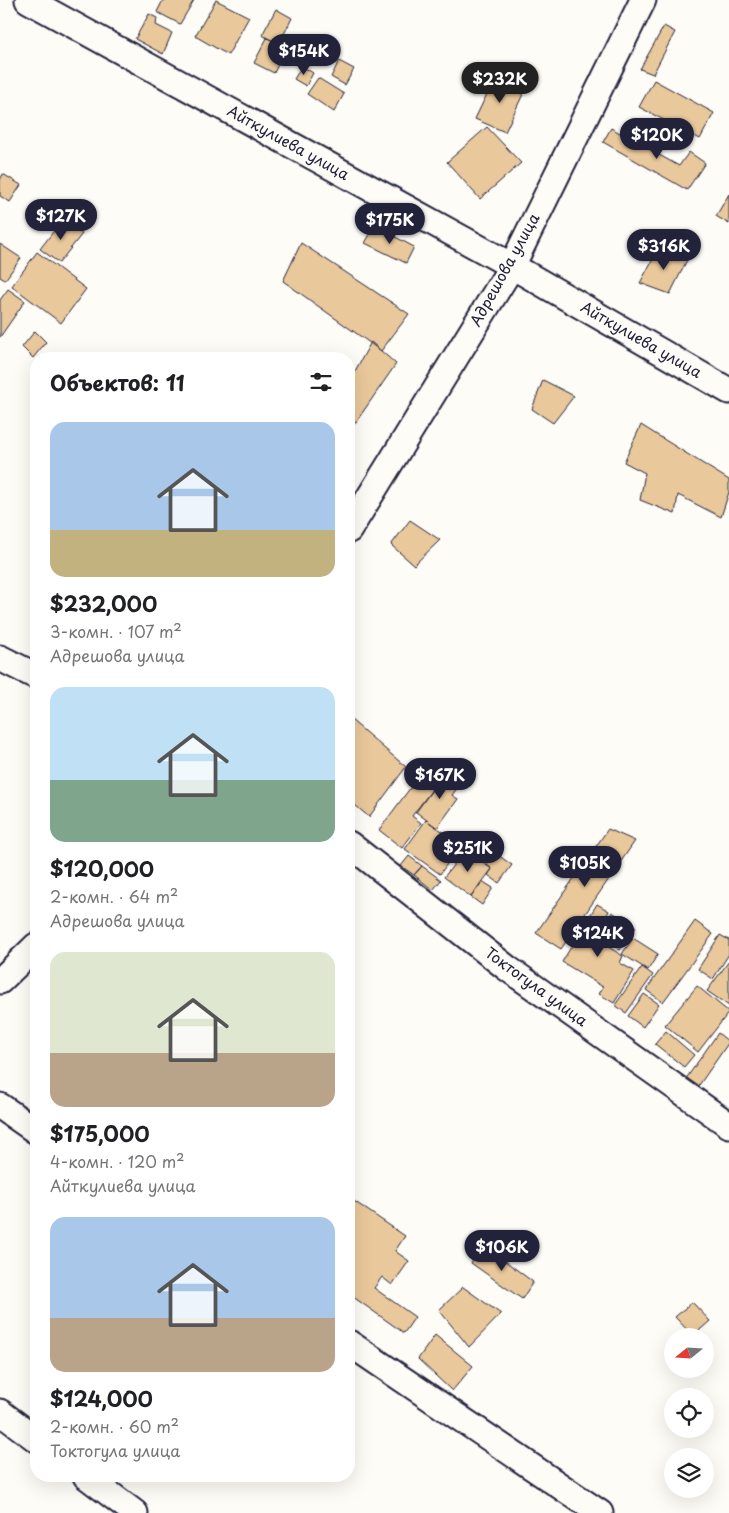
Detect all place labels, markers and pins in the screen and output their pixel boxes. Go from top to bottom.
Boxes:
pin: $154K [269,34,339,76]
pin: $232K [465,62,535,104]
pin: $120K [622,118,692,160]
pin: $127K [26,198,96,241]
pin: $175K [355,202,425,245]
pin: $316K [629,228,699,271]
pin: $167K [405,758,475,800]
pin: $251K [433,830,503,873]
pin: $105K [550,846,620,888]
pin: $124K [563,916,633,958]
pin: $106K [467,1230,537,1272]

